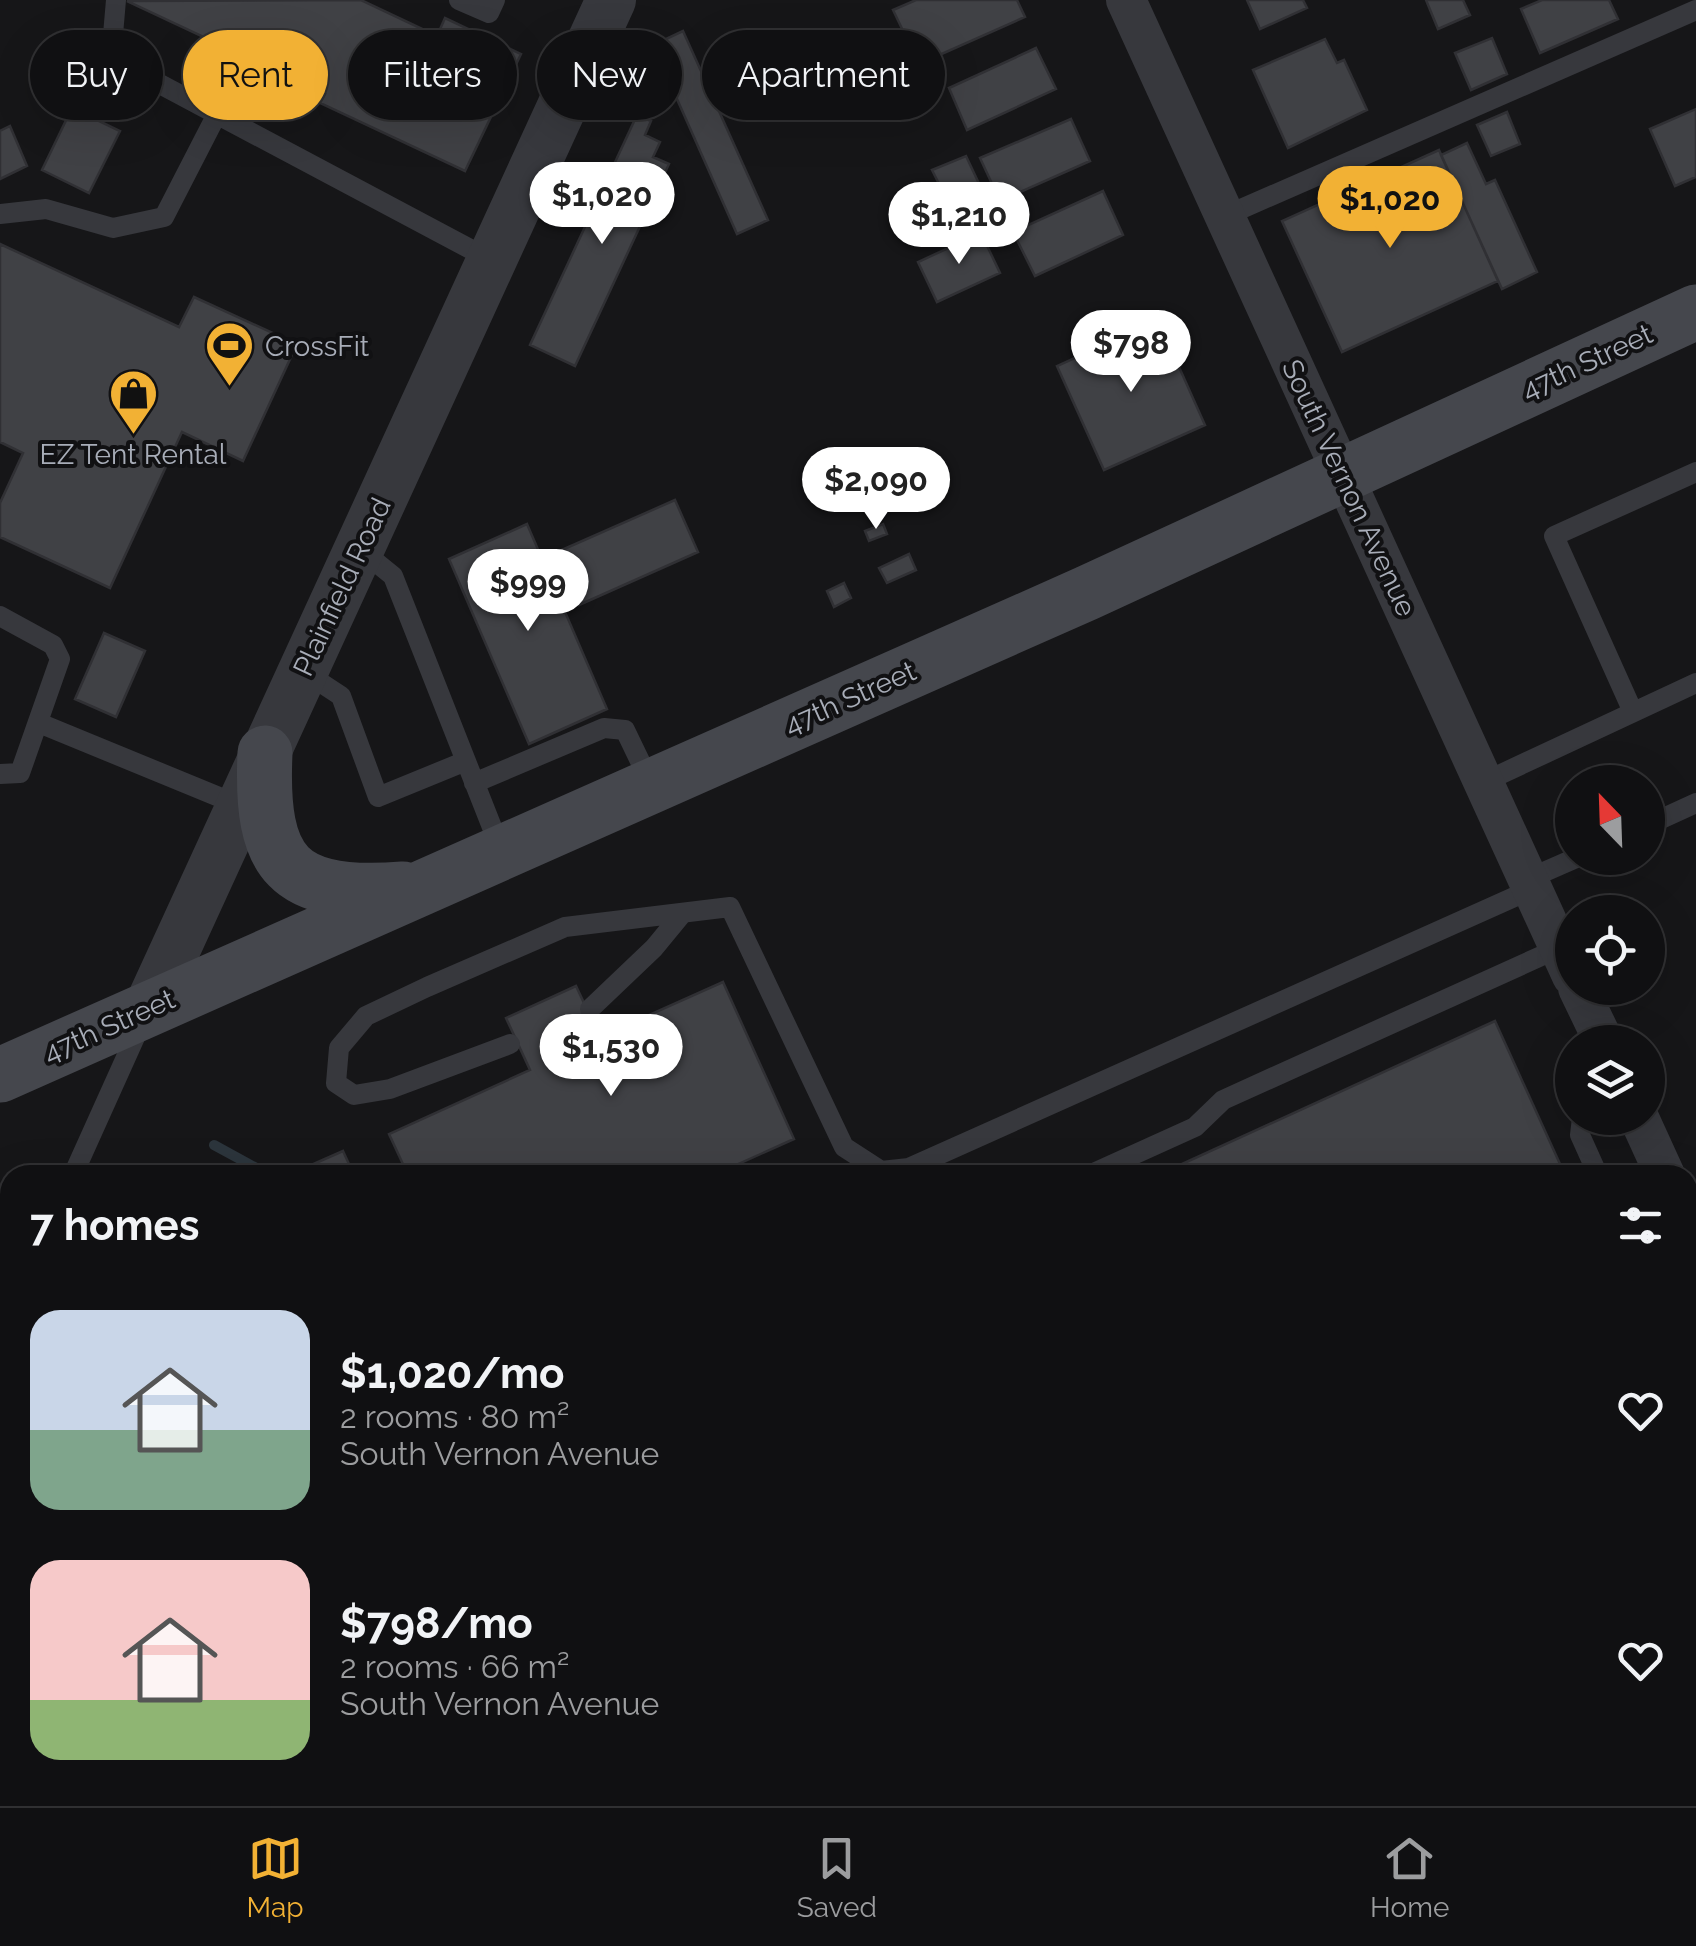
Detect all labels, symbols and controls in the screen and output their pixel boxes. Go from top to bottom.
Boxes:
chip: Buy [30,30,163,120]
chip: Rent [183,30,328,120]
chip: Filters [348,30,517,120]
chip: New [537,30,682,120]
chip: Apartment [702,30,945,120]
pin: $1,020 [521,162,683,247]
pin: $1,020 [1309,166,1471,251]
text: $1,020 [552,176,652,213]
text: $1,020 [1340,180,1440,217]
pin: $1,210 [878,182,1040,267]
text: $1,210 [910,196,1008,233]
pin: $798 [1072,310,1190,395]
street label: 47th Street [1516,317,1658,407]
sports icon: CrossFit [204,320,256,388]
text: $798 [1093,324,1169,361]
place label: CrossFit [265,330,370,363]
street label: South Vernon Avenue [1275,354,1423,622]
shop icon: EZ Tent Rental [107,368,159,436]
place label: EZ Tent Rental [40,438,227,471]
pin: $2,090 [795,447,957,532]
text: $2,090 [824,461,928,498]
street label: Plainfield Road [286,493,398,681]
pin: $999 [469,549,587,634]
text: $999 [490,563,566,600]
street label: 47th Street [779,654,921,742]
north arrow [1555,765,1665,875]
map controls [1555,765,1665,1135]
button: locate [1555,895,1665,1005]
street label: 47th Street [38,982,180,1070]
pin: $1,530 [530,1014,692,1099]
button: layers [1555,1025,1665,1135]
text: $1,530 [562,1028,660,1065]
icon: filters [1613,1198,1668,1253]
text: 7 homes [30,1201,199,1250]
text: $1,020/mo [340,1349,564,1398]
icon: home [110,1350,230,1470]
icon: heart [1613,1383,1668,1438]
text: 2 rooms · 80 m² [340,1398,569,1435]
text: South Vernon Avenue [340,1435,659,1472]
text: $798/mo [340,1599,533,1648]
icon: home [110,1600,230,1720]
icon: heart [1613,1633,1668,1688]
text: 2 rooms · 66 m² [340,1648,569,1685]
text: South Vernon Avenue [340,1685,659,1722]
tab: Map [247,1831,304,1924]
tab: Saved [797,1831,877,1924]
tab: Home [1370,1831,1449,1924]

